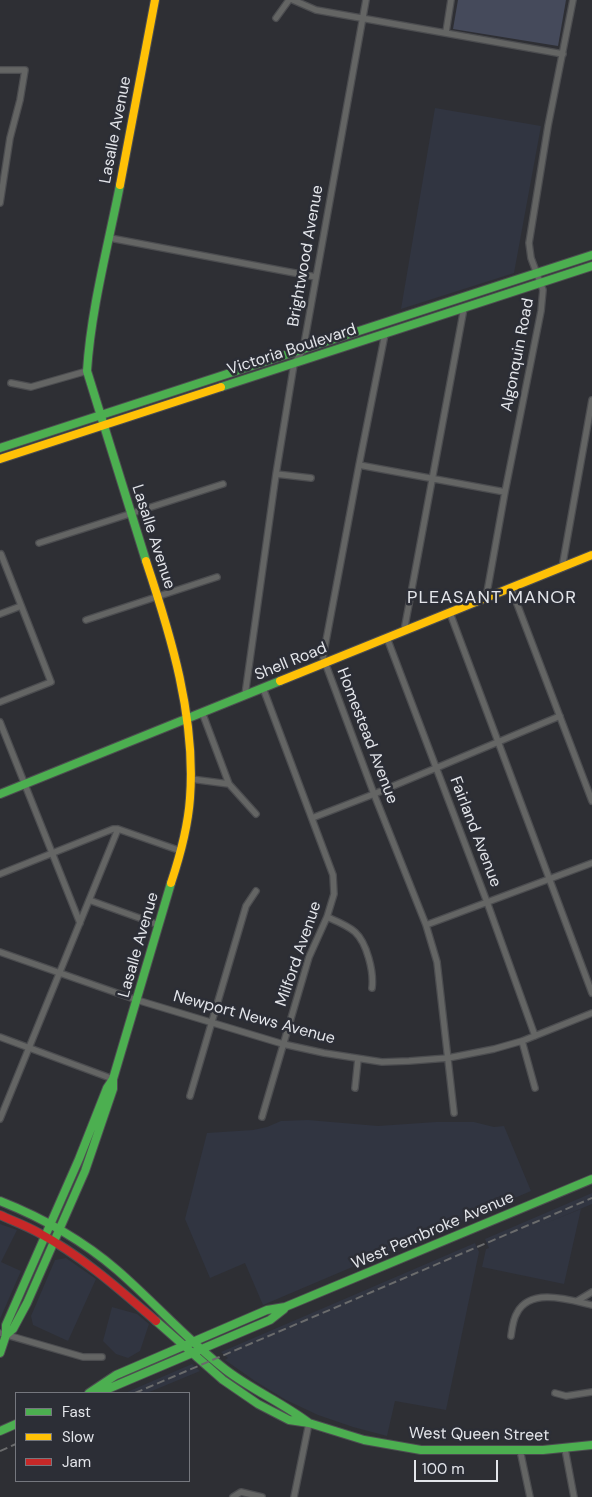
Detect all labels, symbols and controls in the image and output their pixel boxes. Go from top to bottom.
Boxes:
street label: Lasalle Avenue [96,75,136,185]
street label: Brightwood Avenue [284,184,328,328]
street label: Algonquin Road [498,297,538,413]
street label: Victoria Boulevard [225,320,359,380]
street label: Lasalle Avenue [127,482,179,592]
district label: PLEASANT MANOR [405,587,579,609]
street label: Shell Road [252,639,330,685]
street label: Homestead Avenue [332,665,402,807]
street label: Fairland Avenue [445,774,505,890]
street label: Lasalle Avenue [115,890,163,1000]
street label: Milford Avenue [272,899,326,1009]
street label: Newport News Avenue [171,987,337,1049]
street label: West Pembroke Avenue [349,1188,517,1274]
legend [15,1392,190,1482]
text: Fast [62,1402,91,1422]
street label: West Queen Street [409,1424,549,1446]
text: Slow [62,1427,94,1447]
scale bar [417,1450,501,1482]
text: Jam [62,1452,91,1472]
text: 100 m [422,1459,465,1479]

